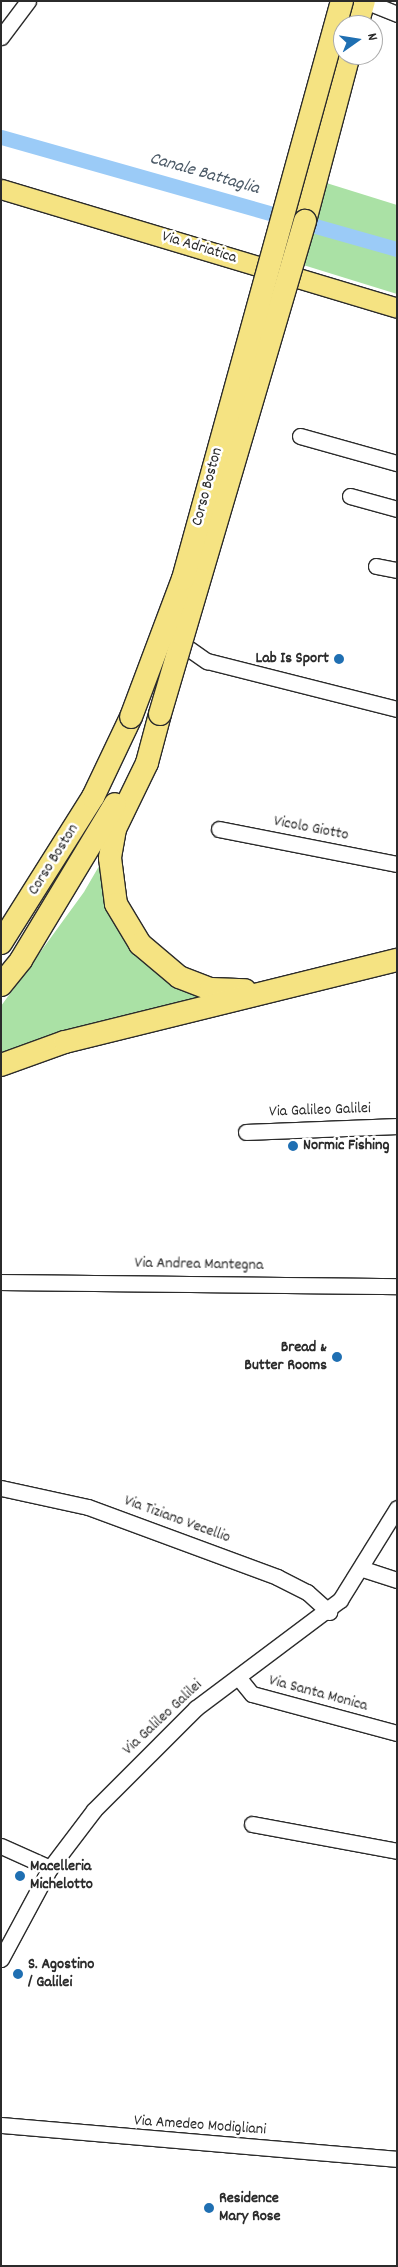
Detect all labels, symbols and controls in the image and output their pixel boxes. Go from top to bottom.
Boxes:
north arrow [333,15,383,65]
text: N [361,31,382,42]
water label: Canale Battaglia [147,149,261,201]
street label: Via Adriatica [159,228,239,268]
street label: Corso Boston [188,446,228,528]
place label: Lab Is Sport [256,649,329,669]
marker: Lab Is Sport [333,653,345,665]
street label: Vicolo Giotto [272,812,350,846]
street label: Corso Boston [25,821,83,899]
street label: Via Galileo Galilei [269,1100,371,1122]
place label: Normic Fishing [303,1136,389,1156]
marker: Normic Fishing [287,1140,299,1152]
street label: Via Andrea Mantegna [134,1254,264,1276]
place label: Bread & Butter Rooms [244,1338,327,1376]
marker: Bread & Butter Rooms [331,1351,343,1363]
street label: Via Tiziano Vecellio [121,1492,233,1548]
street label: Via Santa Monica [266,1672,370,1716]
street label: Via Galileo Galilei [119,1676,207,1760]
place label: Macelleria Michelotto [30,1857,93,1895]
marker: Macelleria Michelotto [14,1870,26,1882]
place label: S. Agostino / Galilei [28,1955,94,1993]
marker: S. Agostino / Galilei [12,1968,24,1980]
street label: Via Amedeo Modigliani [133,2112,267,2140]
place label: Residence Mary Rose [219,2189,281,2227]
marker: Residence Mary Rose [203,2202,215,2214]

